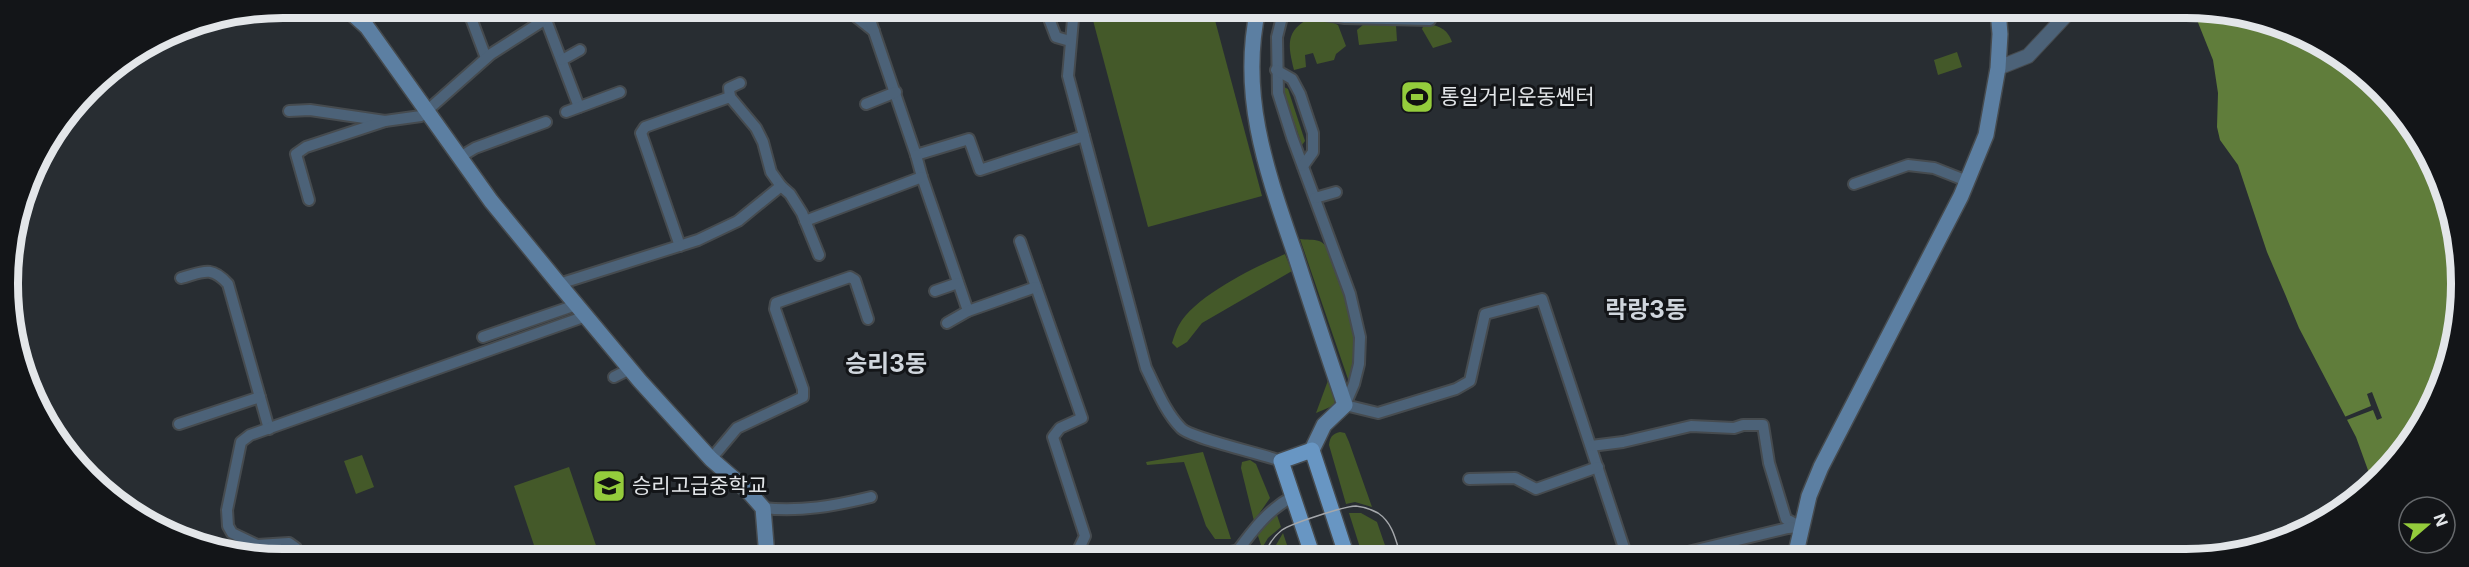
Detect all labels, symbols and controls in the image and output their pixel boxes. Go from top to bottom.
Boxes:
sports icon: 통일거리운동쎈터 [1399,79,1435,115]
place label: 통일거리운동쎈터 [1440,84,1595,109]
district label: 락랑3동 [1605,295,1687,324]
district label: 승리3동 [845,349,927,378]
school or university icon: 승리고급중학교 [591,468,627,504]
place label: 승리고급중학교 [632,473,767,498]
north arrow [2397,495,2457,555]
text: N [2430,511,2453,529]

